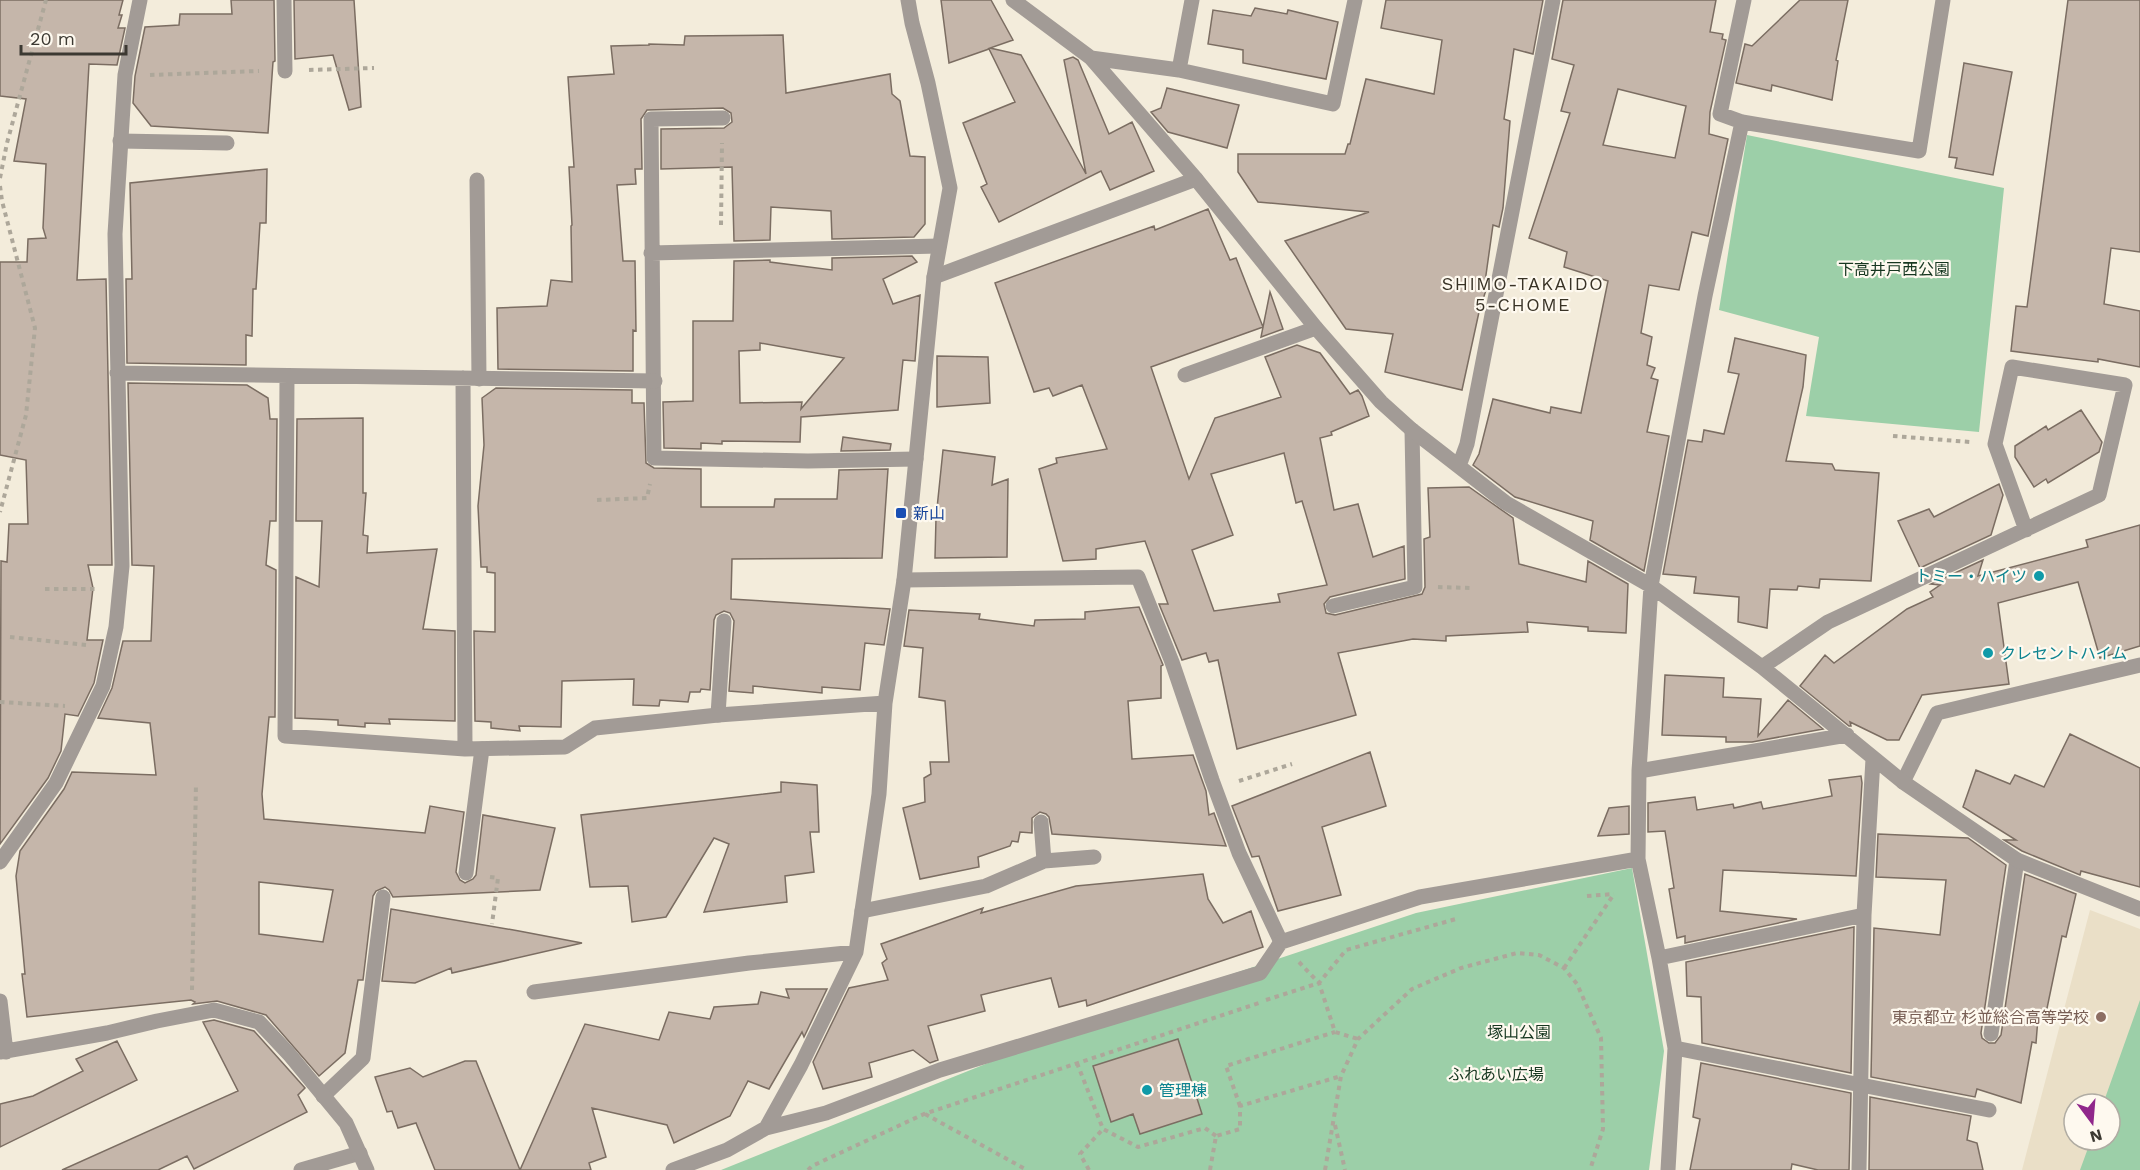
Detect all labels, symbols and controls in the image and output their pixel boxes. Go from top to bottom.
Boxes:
scale bar [21,18,126,56]
text: 20 m [30,28,75,49]
park label: 下高井戸西公園 [1838,260,1950,279]
district label: SHIMO-TAKAIDO 5-CHOME [1442,273,1604,315]
place label: 新山 [913,504,945,523]
marker: 新山 [894,506,908,520]
place label: トミー・ハイツ [1915,567,2027,586]
marker: トミー・ハイツ [2032,569,2046,583]
place label: クレセントハイム [2000,644,2127,663]
marker: クレセントハイム [1981,646,1995,660]
place label: 東京都立 杉並総合高等学校 [1892,1008,2089,1027]
marker: 東京都立 杉並総合高等学校 [2094,1010,2108,1024]
park label: 塚山公園 [1487,1023,1551,1042]
park label: ふれあい広場 [1448,1065,1544,1084]
place label: 管理棟 [1159,1081,1207,1100]
marker: 管理棟 [1140,1083,1154,1097]
north arrow [2062,1092,2122,1152]
text: N [2088,1125,2104,1147]

